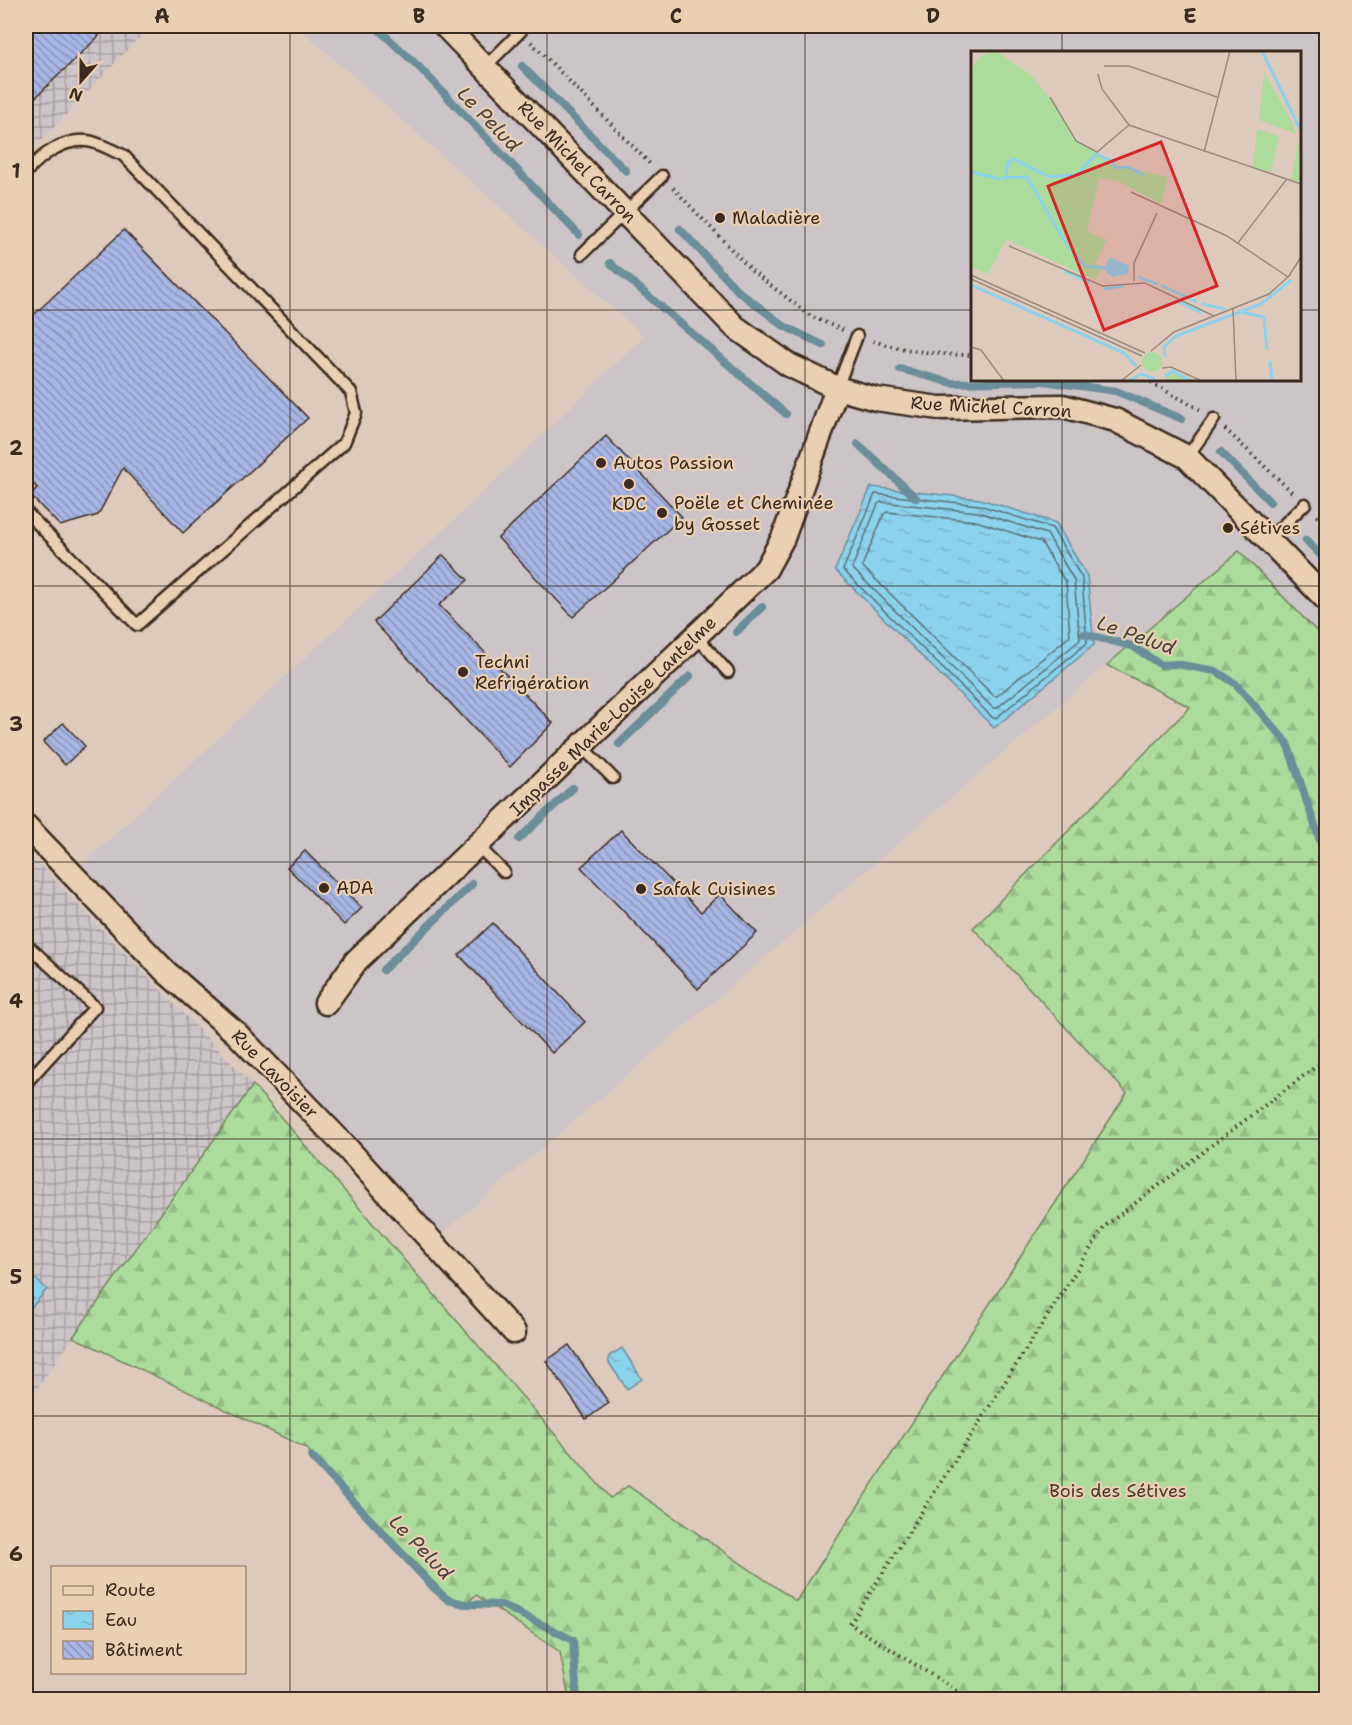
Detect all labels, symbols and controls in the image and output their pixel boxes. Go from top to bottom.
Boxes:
text: A [154,3,170,29]
text: B [413,3,425,29]
text: C [670,3,682,29]
text: D [926,3,940,29]
text: E [1183,3,1197,29]
north arrow [51,51,111,111]
inset map [971,51,1301,381]
water label: Le Pelud [451,81,527,158]
text: N [66,82,85,107]
street label: Rue Michel Carron [512,96,642,228]
text: 1 [11,158,21,184]
place label: Maladière [732,206,820,230]
marker: Maladière [713,211,727,225]
street label: Rue Michel Carron [910,391,1072,423]
text: 2 [9,435,23,461]
place label: Autos Passion [613,451,734,475]
marker: Autos Passion [594,456,608,470]
marker: KDC [622,477,636,491]
place label: Poële et Cheminée by Gosset [674,491,834,536]
place label: KDC [612,492,646,516]
marker: Poële et Cheminée by Gosset [655,506,669,520]
place label: Sétives [1240,516,1300,540]
marker: Sétives [1221,521,1235,535]
water label: Le Pelud [1093,609,1179,661]
street label: Impasse Marie-Louise Lantelme [505,611,721,821]
place label: Techni Refrigération [475,650,589,695]
marker: Techni Refrigération [456,665,470,679]
text: 3 [9,711,23,737]
place label: ADA [336,876,374,900]
place label: Safak Cuisines [653,877,776,901]
marker: ADA [317,881,331,895]
marker: Safak Cuisines [634,882,648,896]
text: 4 [9,988,23,1014]
street label: Rue Lavoisier [226,1024,324,1124]
text: 5 [10,1264,22,1290]
park label: Bois des Sétives [1049,1479,1187,1503]
water label: Le Pelud [383,1509,459,1586]
text: 6 [9,1541,23,1567]
legend [51,1566,246,1674]
text: Route [105,1578,156,1602]
text: Eau [105,1608,137,1632]
text: Bâtiment [105,1638,183,1662]

